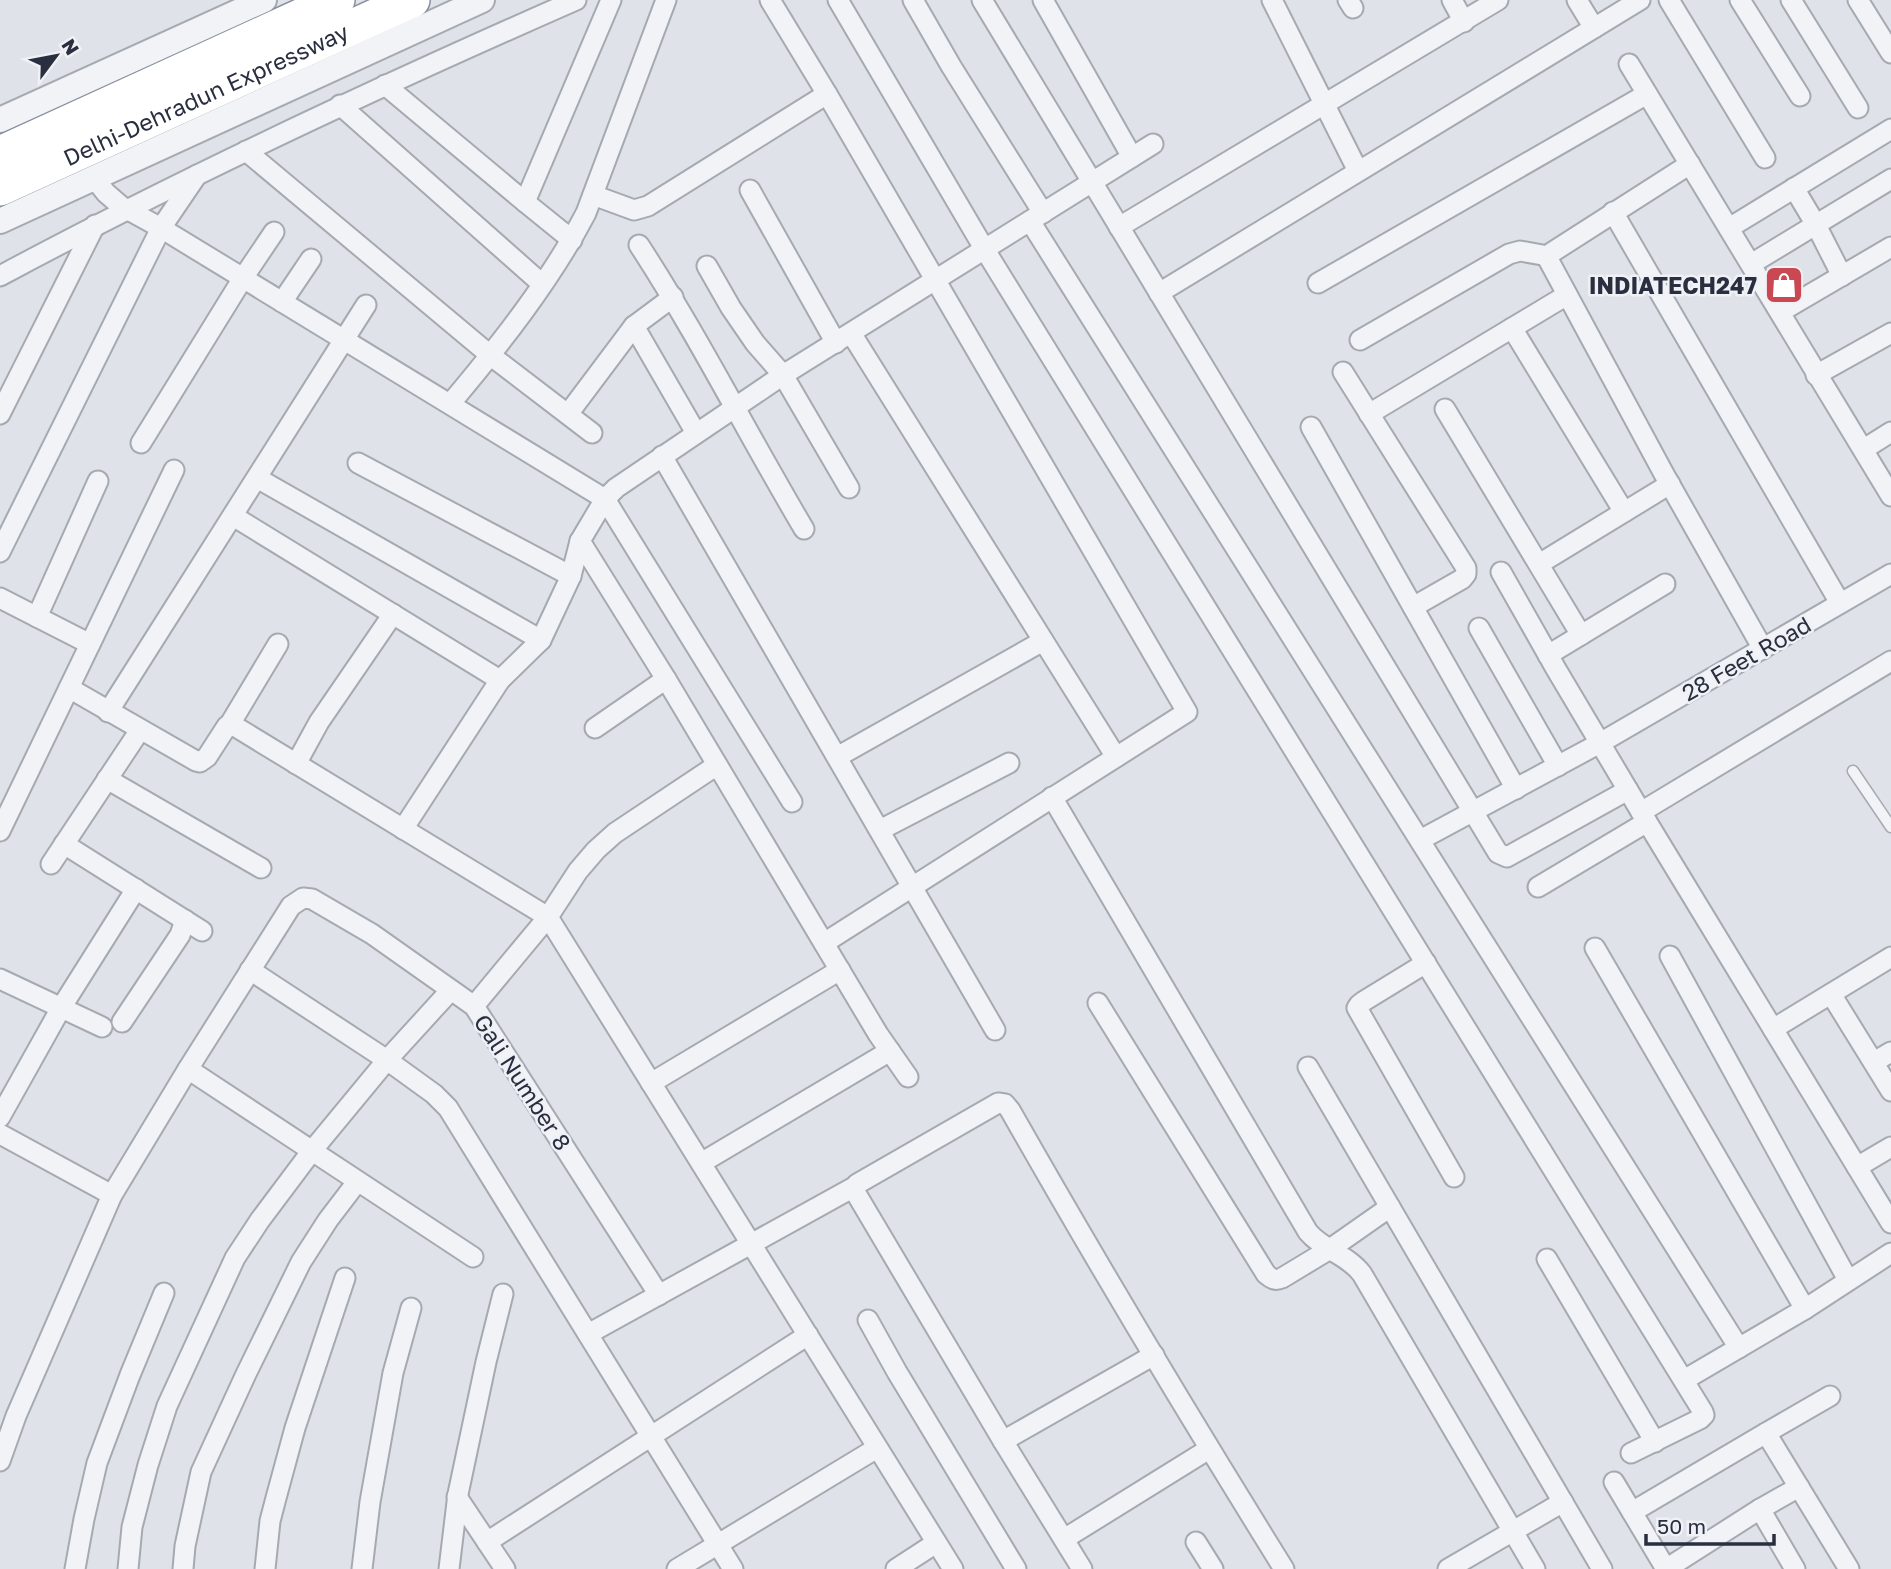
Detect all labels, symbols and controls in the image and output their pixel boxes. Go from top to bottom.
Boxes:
street label: Delhi-Dehradun Expressway [59,17,353,171]
north arrow [21,21,91,91]
text: N [57,35,84,59]
shop icon: INDIATECH247 [1763,264,1805,306]
place label: INDIATECH247 [1589,271,1757,299]
street label: 28 Feet Road [1676,610,1816,706]
street label: Gali Number 8 [469,1009,577,1155]
scale bar [1646,1502,1774,1546]
text: 50 m [1657,1513,1706,1539]

